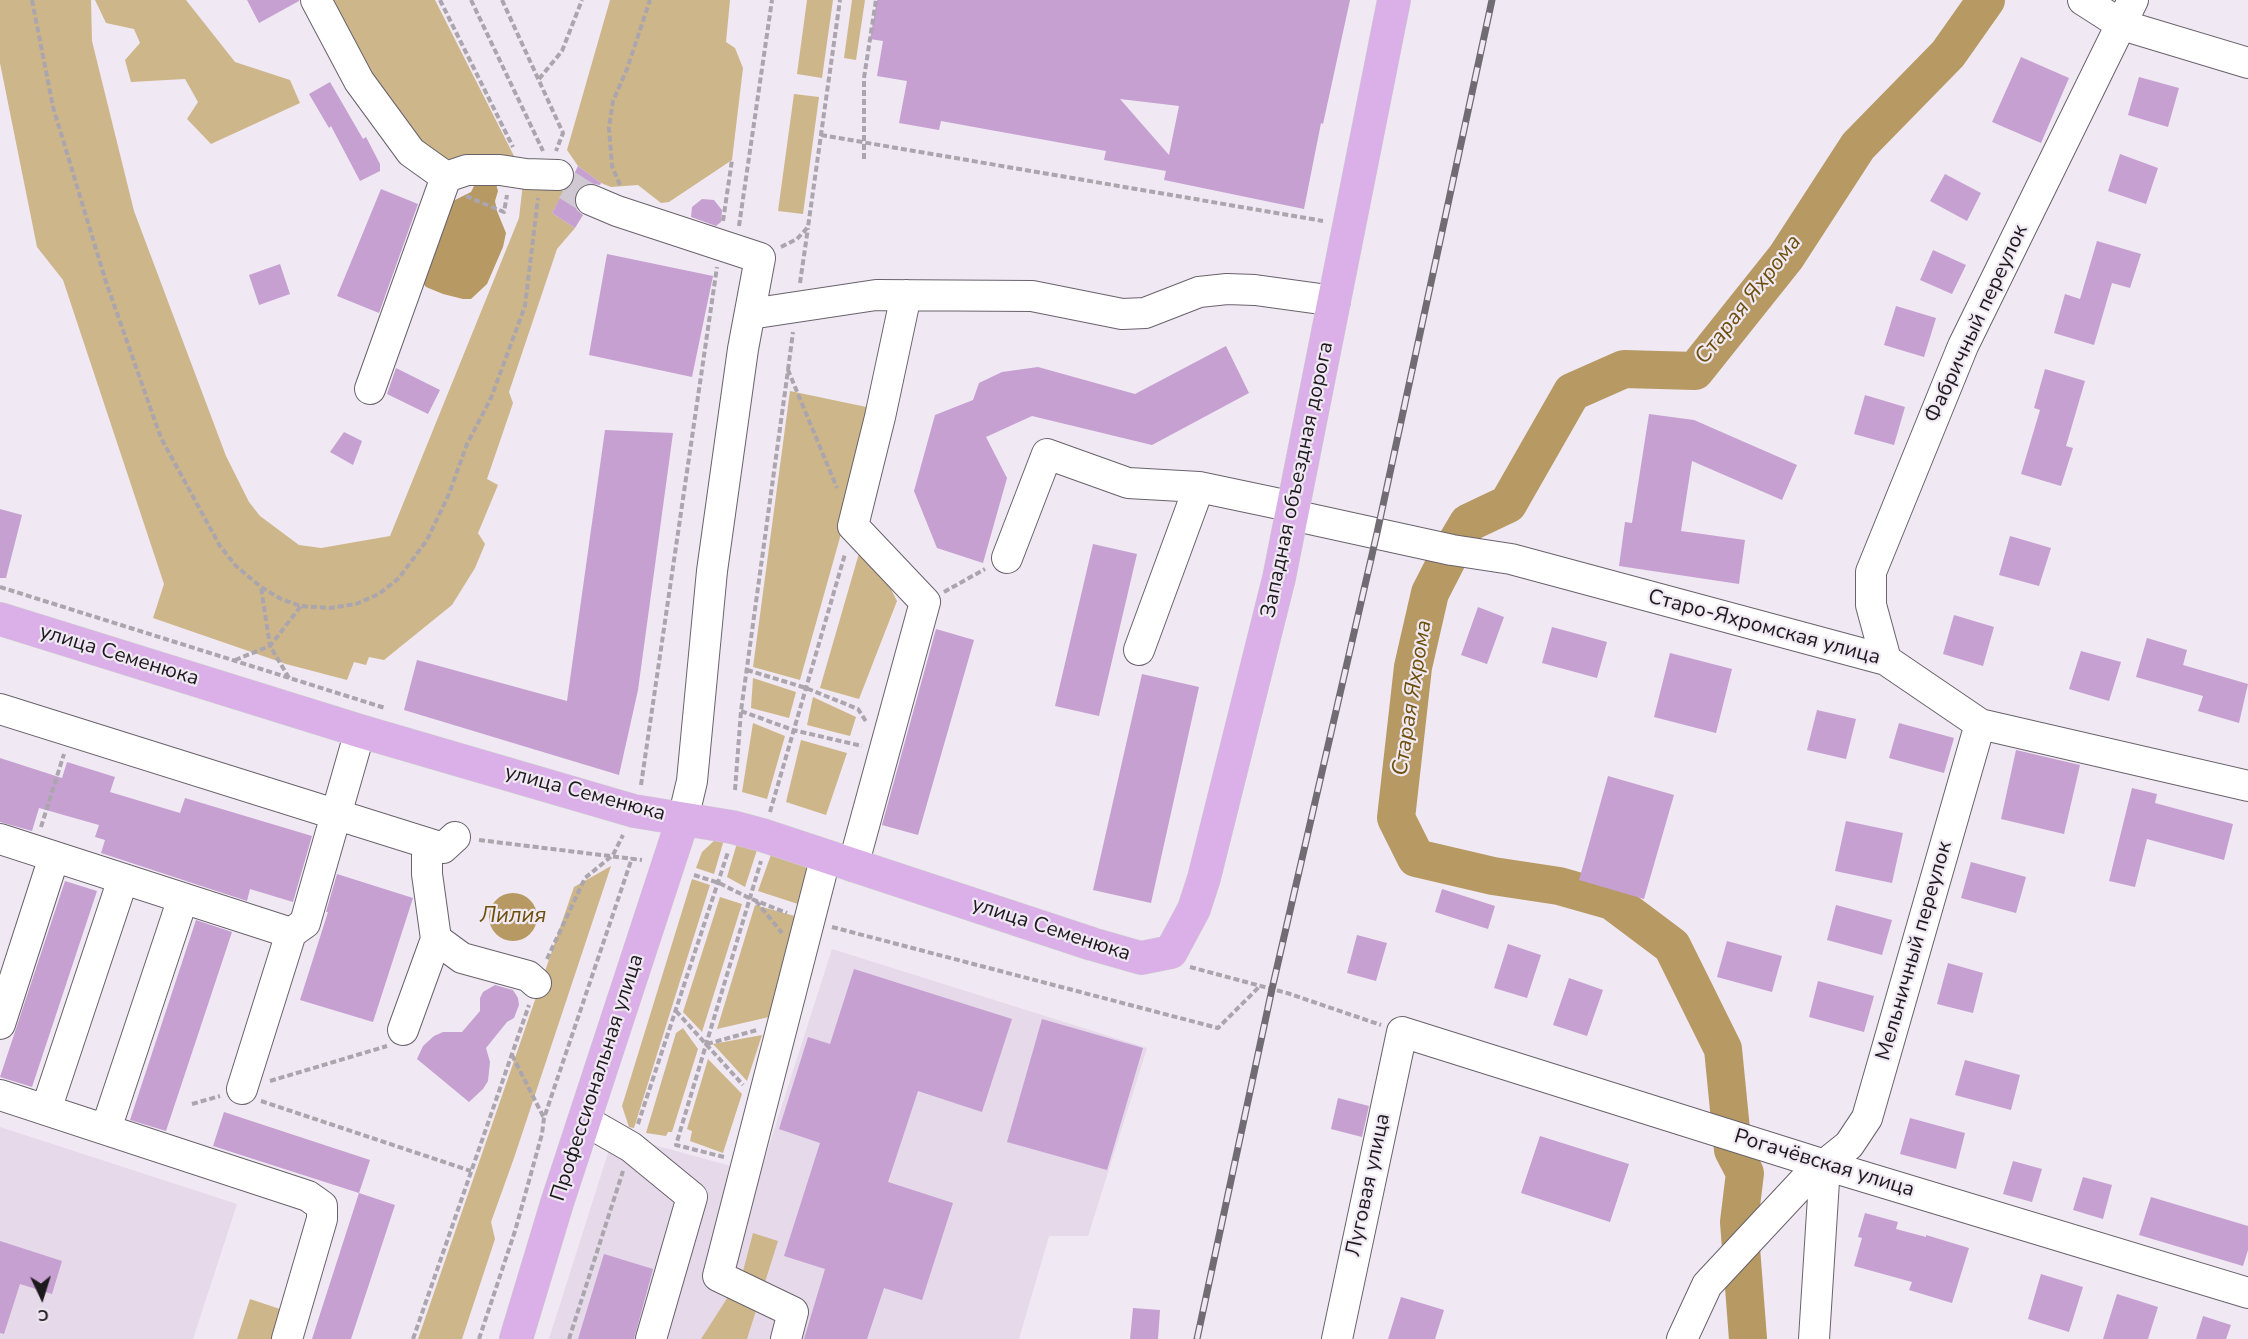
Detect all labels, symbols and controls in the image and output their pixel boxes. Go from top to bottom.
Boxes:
street label: Фабричный переулок [1920,221,2034,427]
water label: Старая Яхрома [1690,230,1808,370]
street label: Западная объездная дорога [1256,340,1340,620]
street label: Старо-Яхромская улица [1645,585,1883,671]
water label: Старая Яхрома [1388,618,1438,778]
street label: улица Семенюка [36,620,202,692]
street label: улица Семенюка [502,760,668,828]
street label: Мельничный переулок [1872,838,1958,1064]
street label: улица Семенюка [968,892,1134,968]
water label: Лилия [480,904,546,930]
street label: Профессиональная улица [546,951,650,1205]
street label: Луговая улица [1342,1111,1396,1259]
street label: Рогачёвская улица [1731,1125,1917,1203]
north arrow [12,1267,72,1327]
text: С [37,1304,49,1326]

